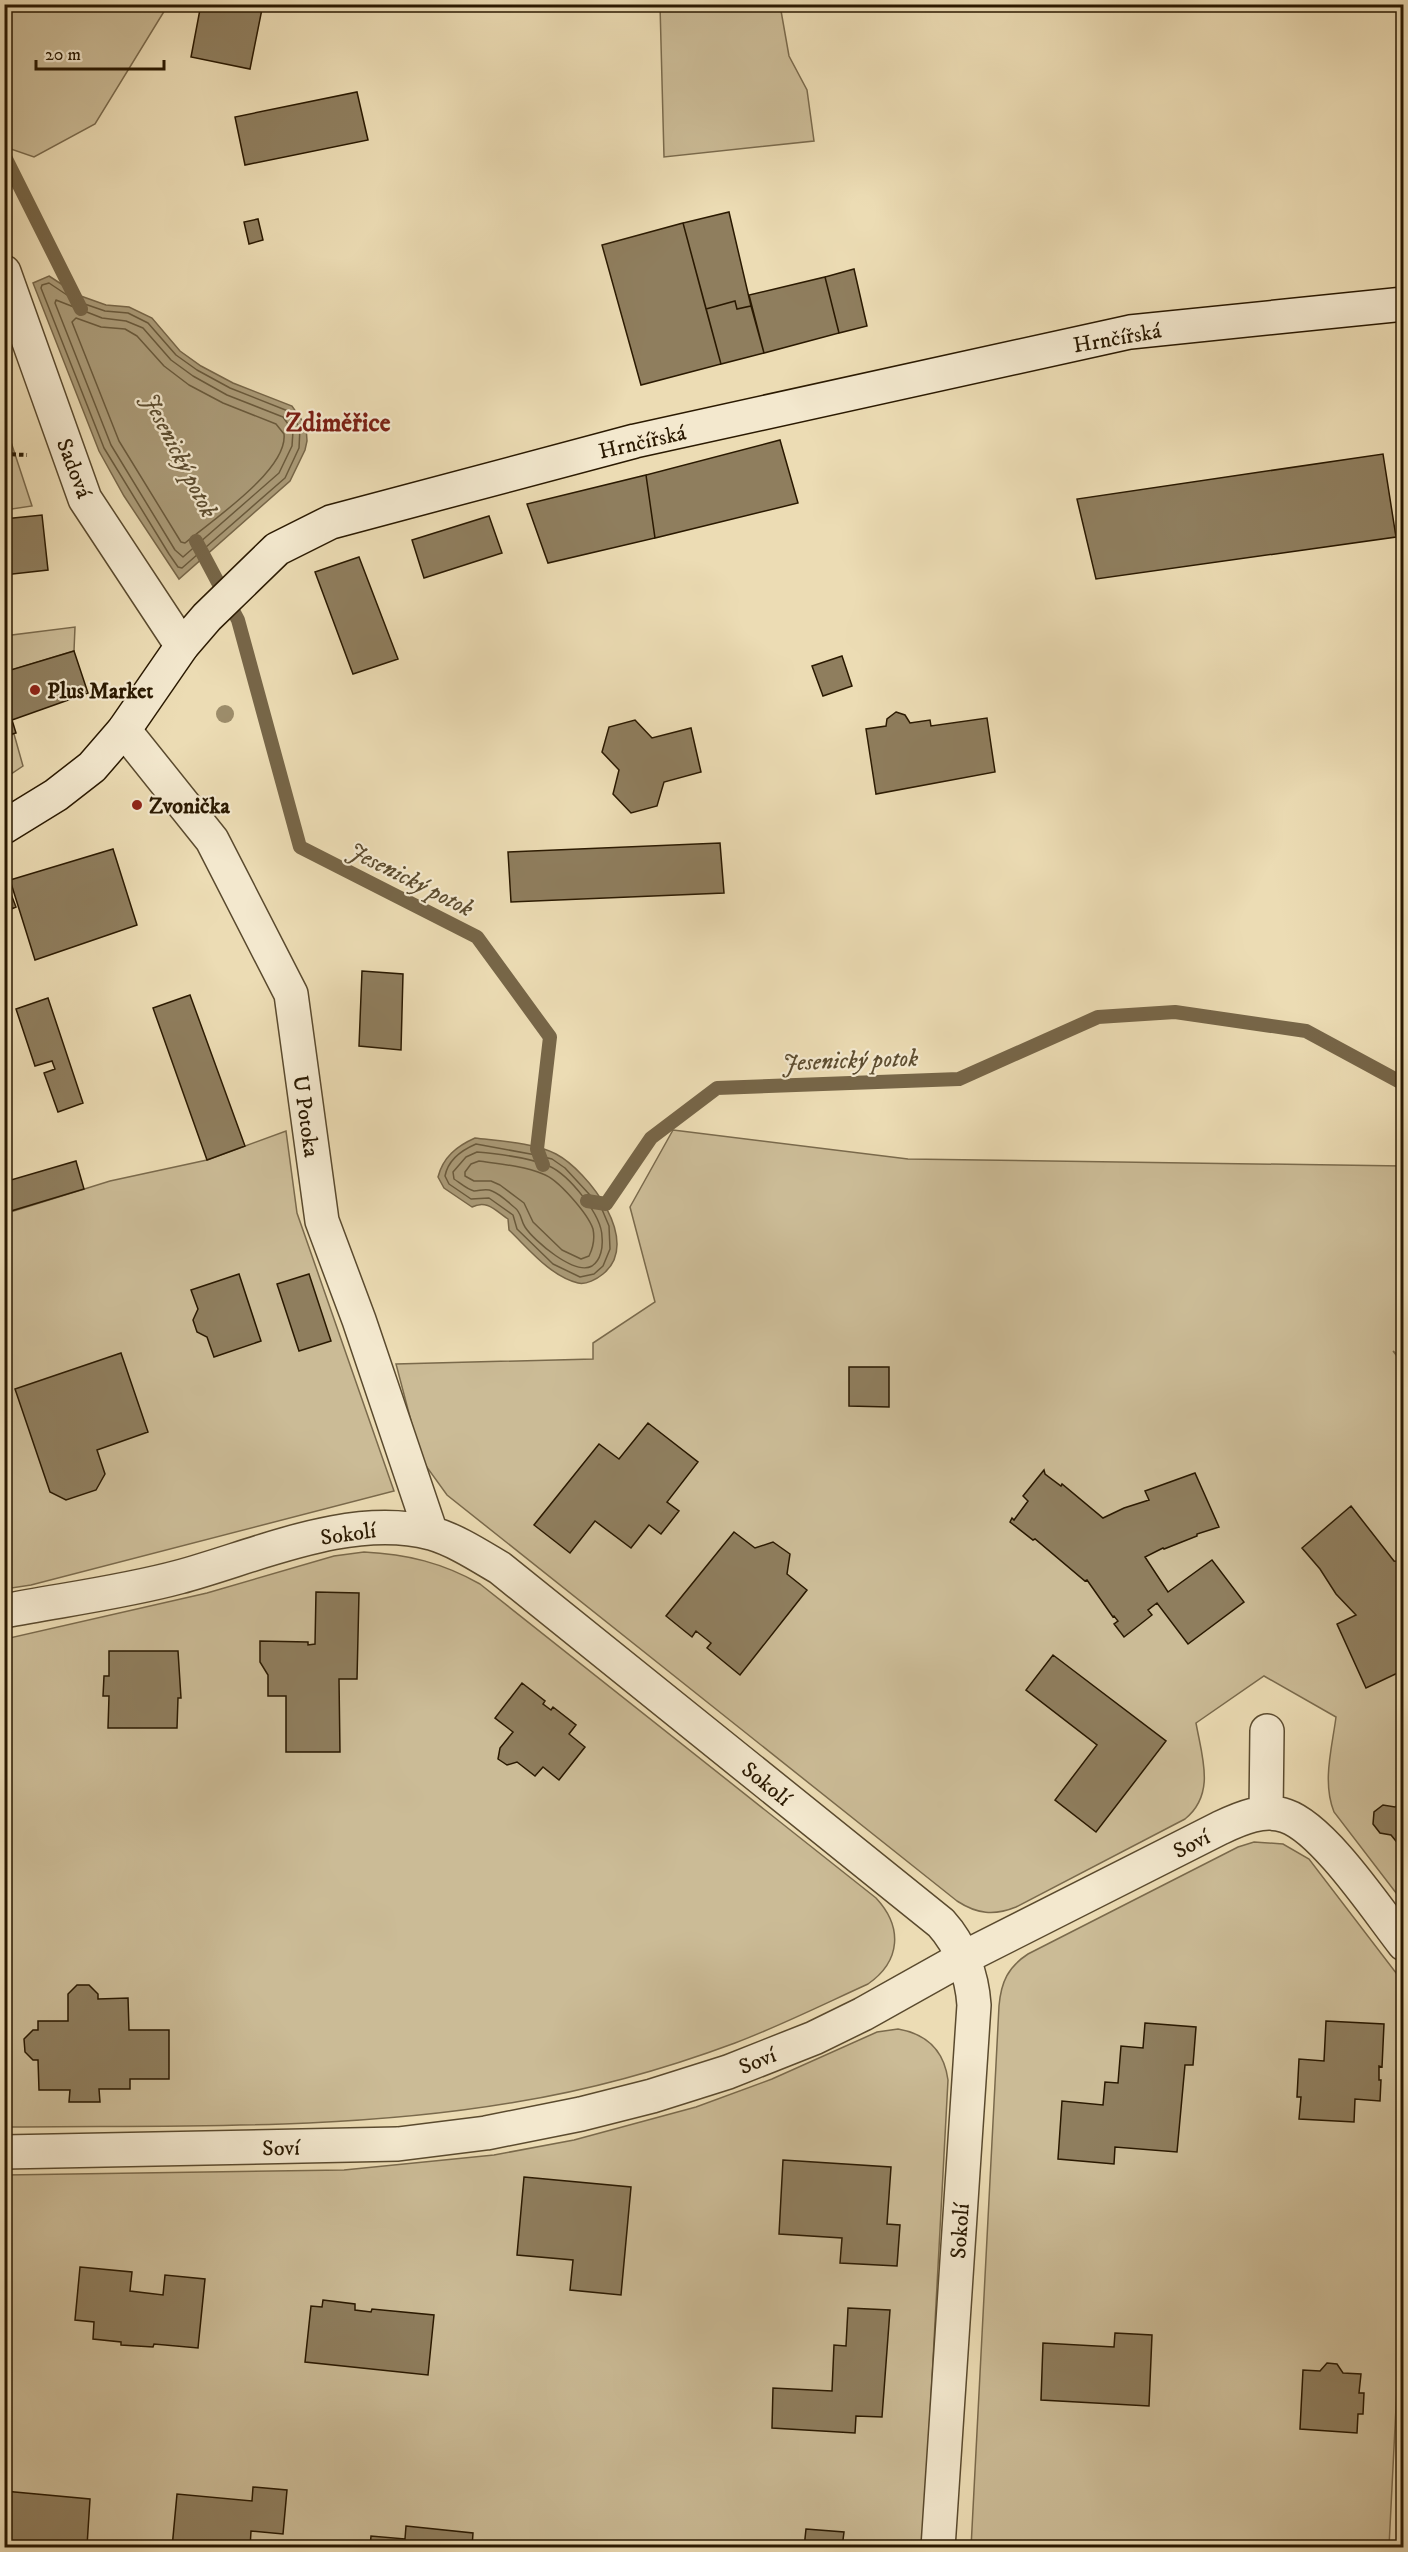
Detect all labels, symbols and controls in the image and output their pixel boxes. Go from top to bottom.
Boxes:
scale bar [36,33,164,71]
text: 20 m [45,44,81,66]
street label: Hrnčířská [1071,317,1164,360]
water label: Jesenický potok [135,388,223,523]
district label: Zdiměřice [286,407,391,440]
street label: Hrnčířská [596,419,689,466]
street label: Sadová [50,435,97,503]
place label: Plus Market [47,678,153,705]
marker: Plus Market [28,683,42,697]
place label: Zvonička [149,793,230,820]
marker: Zvonička [130,798,144,812]
water label: Jesenický potok [343,836,478,924]
water label: Jesenický potok [781,1044,919,1078]
street label: U Potoka [286,1073,325,1160]
street label: Sokolí [319,1517,379,1552]
street label: Sokolí [736,1756,797,1813]
street label: Soví [1169,1823,1216,1865]
street label: Soví [735,2041,781,2081]
street label: Soví [262,2135,301,2162]
street label: Sokolí [945,2201,976,2260]

